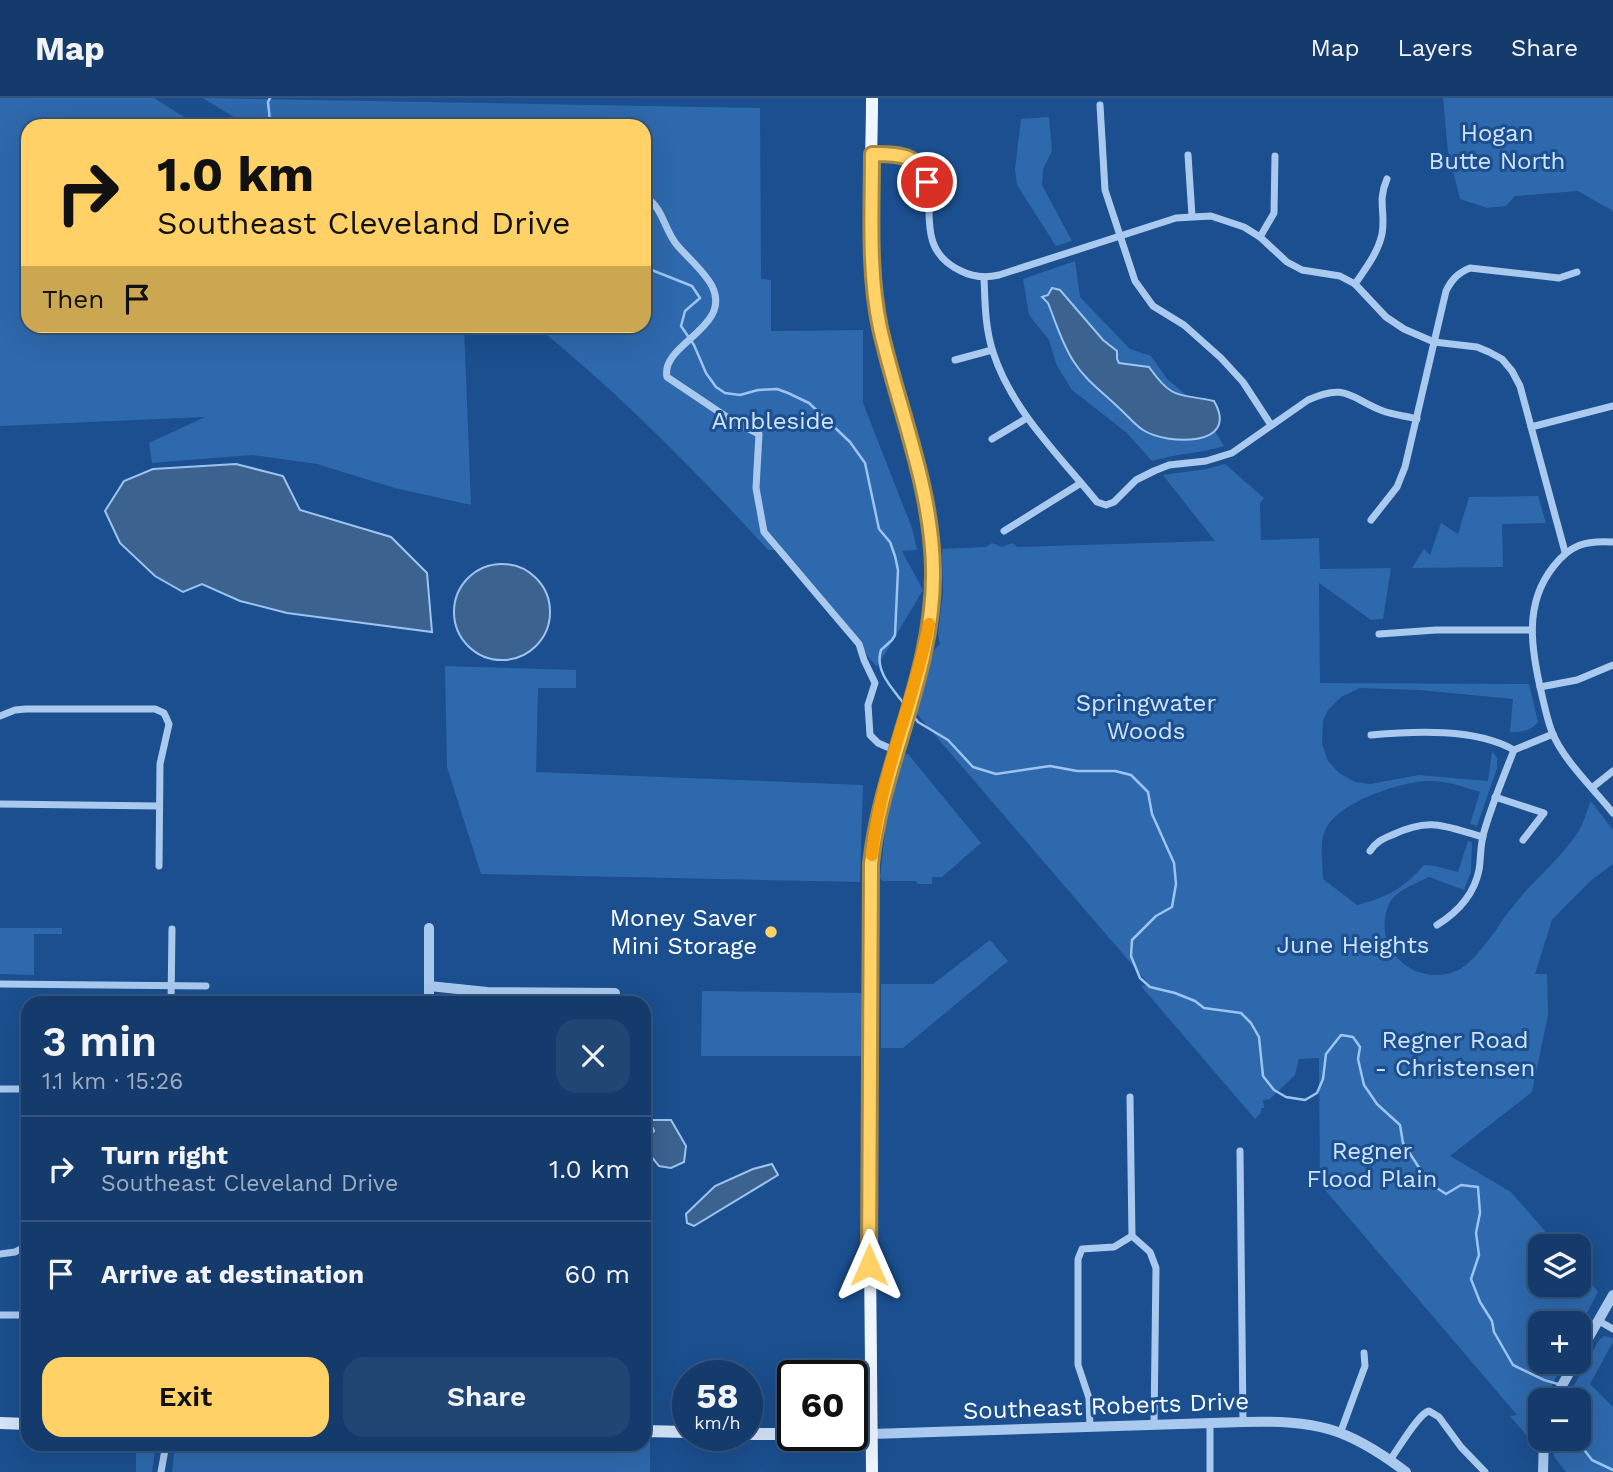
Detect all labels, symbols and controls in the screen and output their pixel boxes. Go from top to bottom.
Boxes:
text: Map [35,29,105,68]
text: Map [1311,34,1359,62]
text: Layers [1397,34,1473,62]
text: Share [1511,34,1578,62]
park label: Hogan Butte North [1429,119,1565,175]
text: 1.0 km [157,145,314,203]
icon: right [42,147,133,238]
pin [897,152,957,212]
icon: arrive [908,163,946,201]
text: Southeast Cleveland Drive [157,204,571,242]
icon: arrive [118,280,156,318]
text: Then [42,284,104,314]
park label: Ambleside [712,407,834,435]
park label: Springwater Woods [1076,689,1216,745]
place label: Money Saver Mini Storage [610,904,757,960]
marker: Money Saver Mini Storage [763,924,779,940]
park label: June Heights [1277,931,1429,959]
text: 3 min [42,1017,157,1066]
button: close [556,1019,630,1093]
park label: Regner Road - Christensen [1375,1026,1535,1082]
text: 1.1 km · 15:26 [42,1068,183,1095]
park label: Regner Flood Plain [1307,1137,1437,1193]
text: Turn right [101,1140,228,1170]
icon: right [42,1150,80,1188]
text: 1.0 km [549,1154,630,1184]
text: Southeast Cleveland Drive [101,1170,398,1197]
position arrow [832,1228,906,1302]
map controls [1528,1234,1591,1451]
button: layers [1528,1234,1591,1297]
icon: arrive [42,1255,80,1293]
text: Arrive at destination [101,1259,364,1289]
text: 60 m [564,1259,630,1289]
button: + [1528,1311,1591,1374]
button: Exit [42,1357,329,1437]
button: Share [343,1357,630,1437]
speed limit sign: 60 [777,1360,868,1451]
text: 58 [696,1375,739,1417]
street label: Southeast Roberts Drive [962,1387,1250,1425]
button: − [1528,1388,1591,1451]
text: km/h [694,1412,741,1433]

